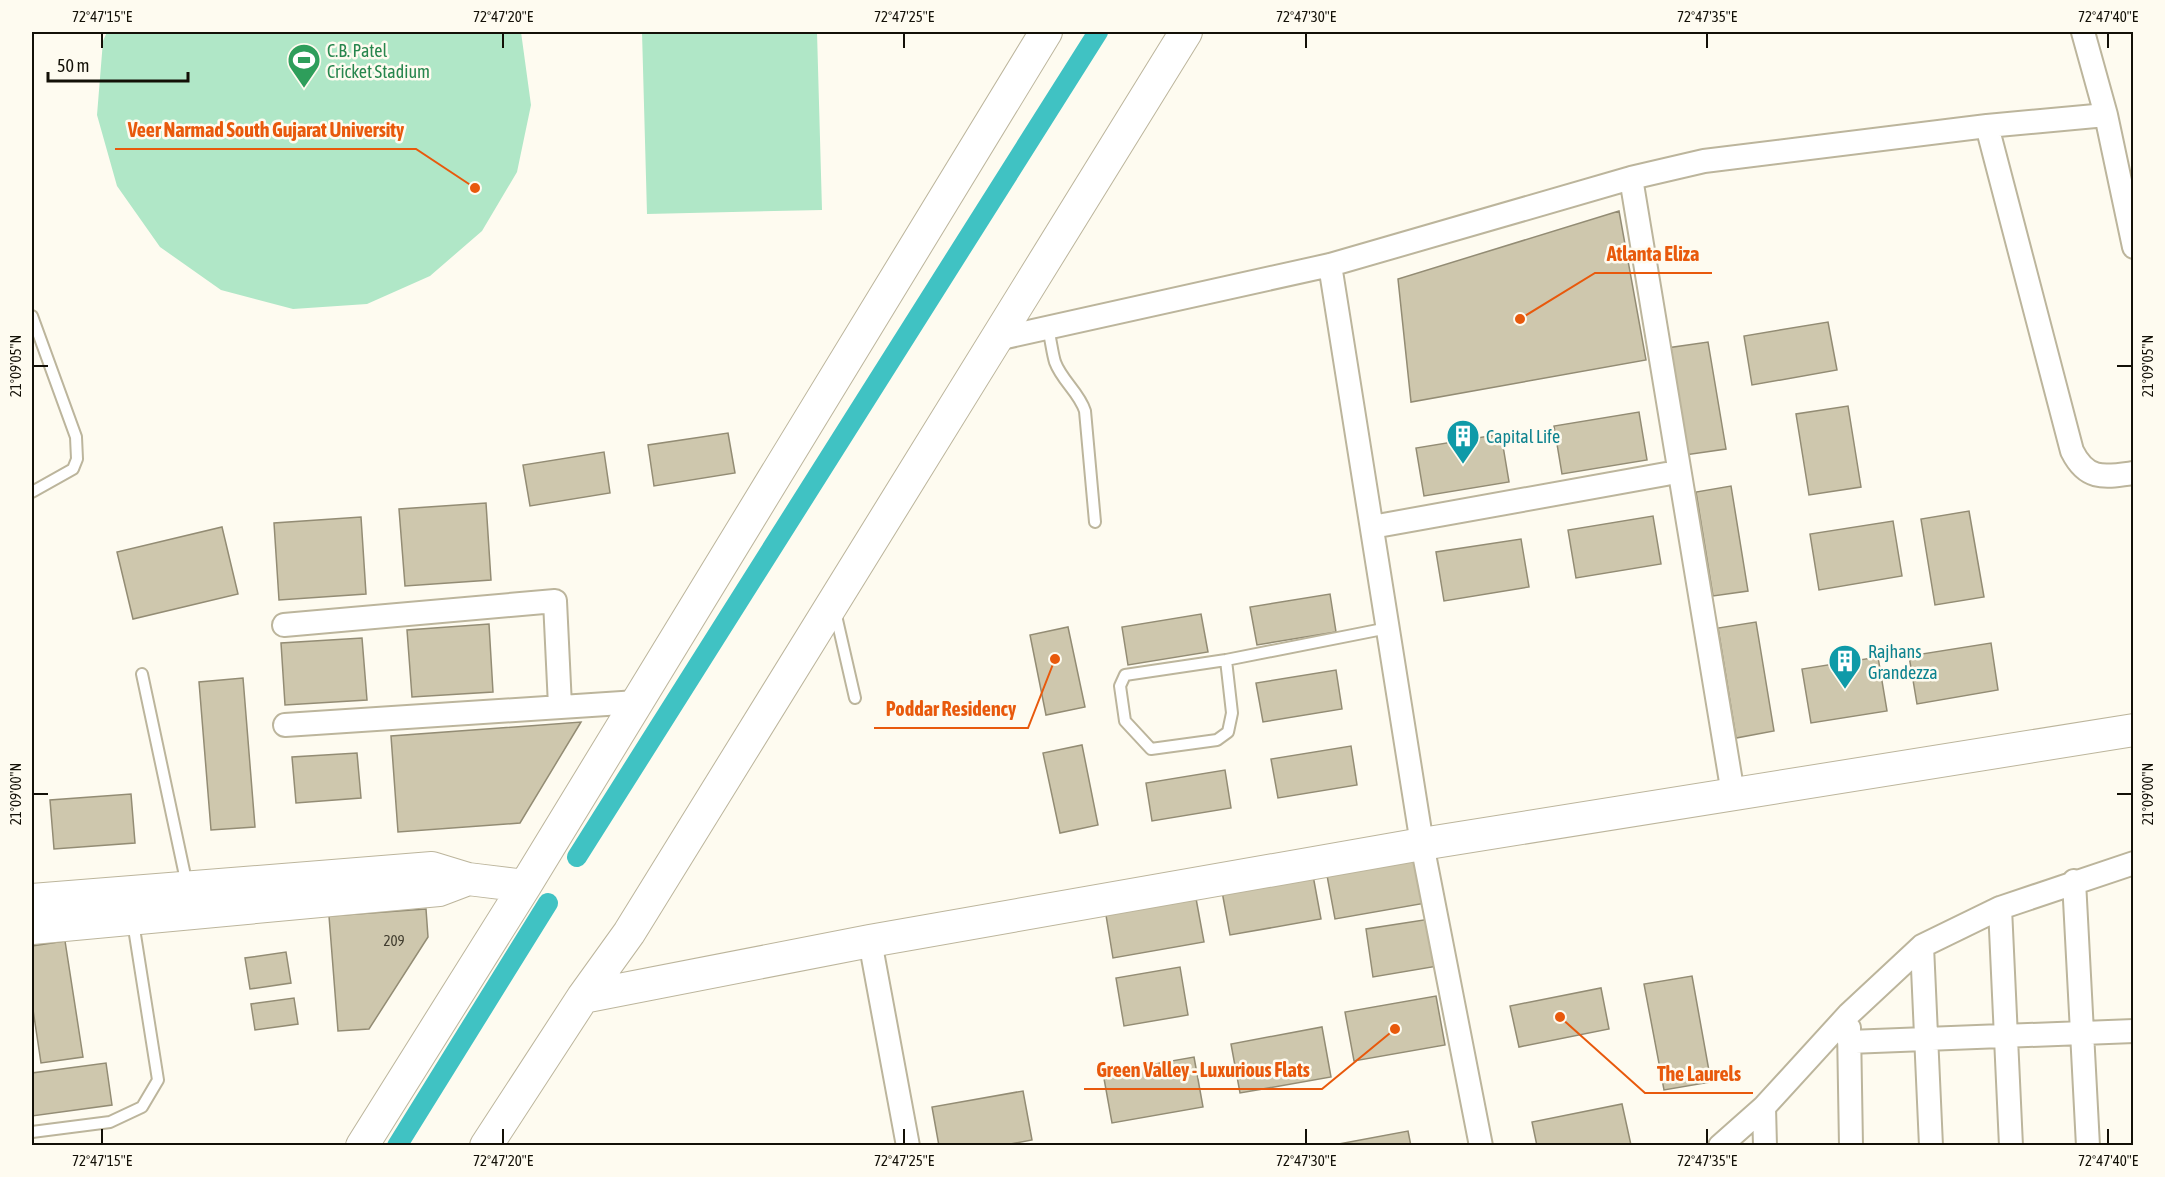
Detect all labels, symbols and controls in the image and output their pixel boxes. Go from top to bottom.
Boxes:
text: 72°47'15"E [72,8,133,25]
text: 72°47'20"E [473,8,534,25]
text: 72°47'25"E [874,8,935,25]
text: 72°47'30"E [1276,8,1337,25]
text: 72°47'35"E [1677,8,1738,25]
text: 72°47'40"E [2078,8,2139,25]
place label: C.B. Patel Cricket Stadium [327,40,430,82]
sports icon: C.B. Patel Cricket Stadium [286,42,322,89]
scale bar [48,45,188,83]
text: 50 m [57,55,89,76]
callout: Veer Narmad South Gujarat University [115,111,416,149]
text: Veer Narmad South Gujarat University [127,118,405,141]
callout: Atlanta Eliza [1595,235,1712,273]
text: Atlanta Eliza [1606,242,1699,265]
text: 21°09'05"N [7,335,24,397]
text: 21°09'05"N [2139,335,2156,397]
building icon: Capital Life [1445,418,1481,465]
place label: Capital Life [1486,426,1560,447]
place label: Rajhans Grandezza [1868,641,1938,683]
building icon: Rajhans Grandezza [1827,643,1863,690]
callout: Poddar Residency [874,690,1028,728]
text: Poddar Residency [886,697,1017,720]
text: 21°09'00"N [7,763,24,825]
text: 21°09'00"N [2139,763,2156,825]
house number: 209 [383,932,405,949]
callout: Green Valley - Luxurious Flats [1084,1051,1322,1089]
callout: The Laurels [1645,1055,1753,1093]
text: Green Valley - Luxurious Flats [1096,1058,1310,1081]
text: The Laurels [1657,1062,1741,1085]
text: 72°47'15"E [72,1152,133,1169]
text: 72°47'20"E [473,1152,534,1169]
text: 72°47'25"E [874,1152,935,1169]
text: 72°47'30"E [1276,1152,1337,1169]
text: 72°47'35"E [1677,1152,1738,1169]
text: 72°47'40"E [2078,1152,2139,1169]

